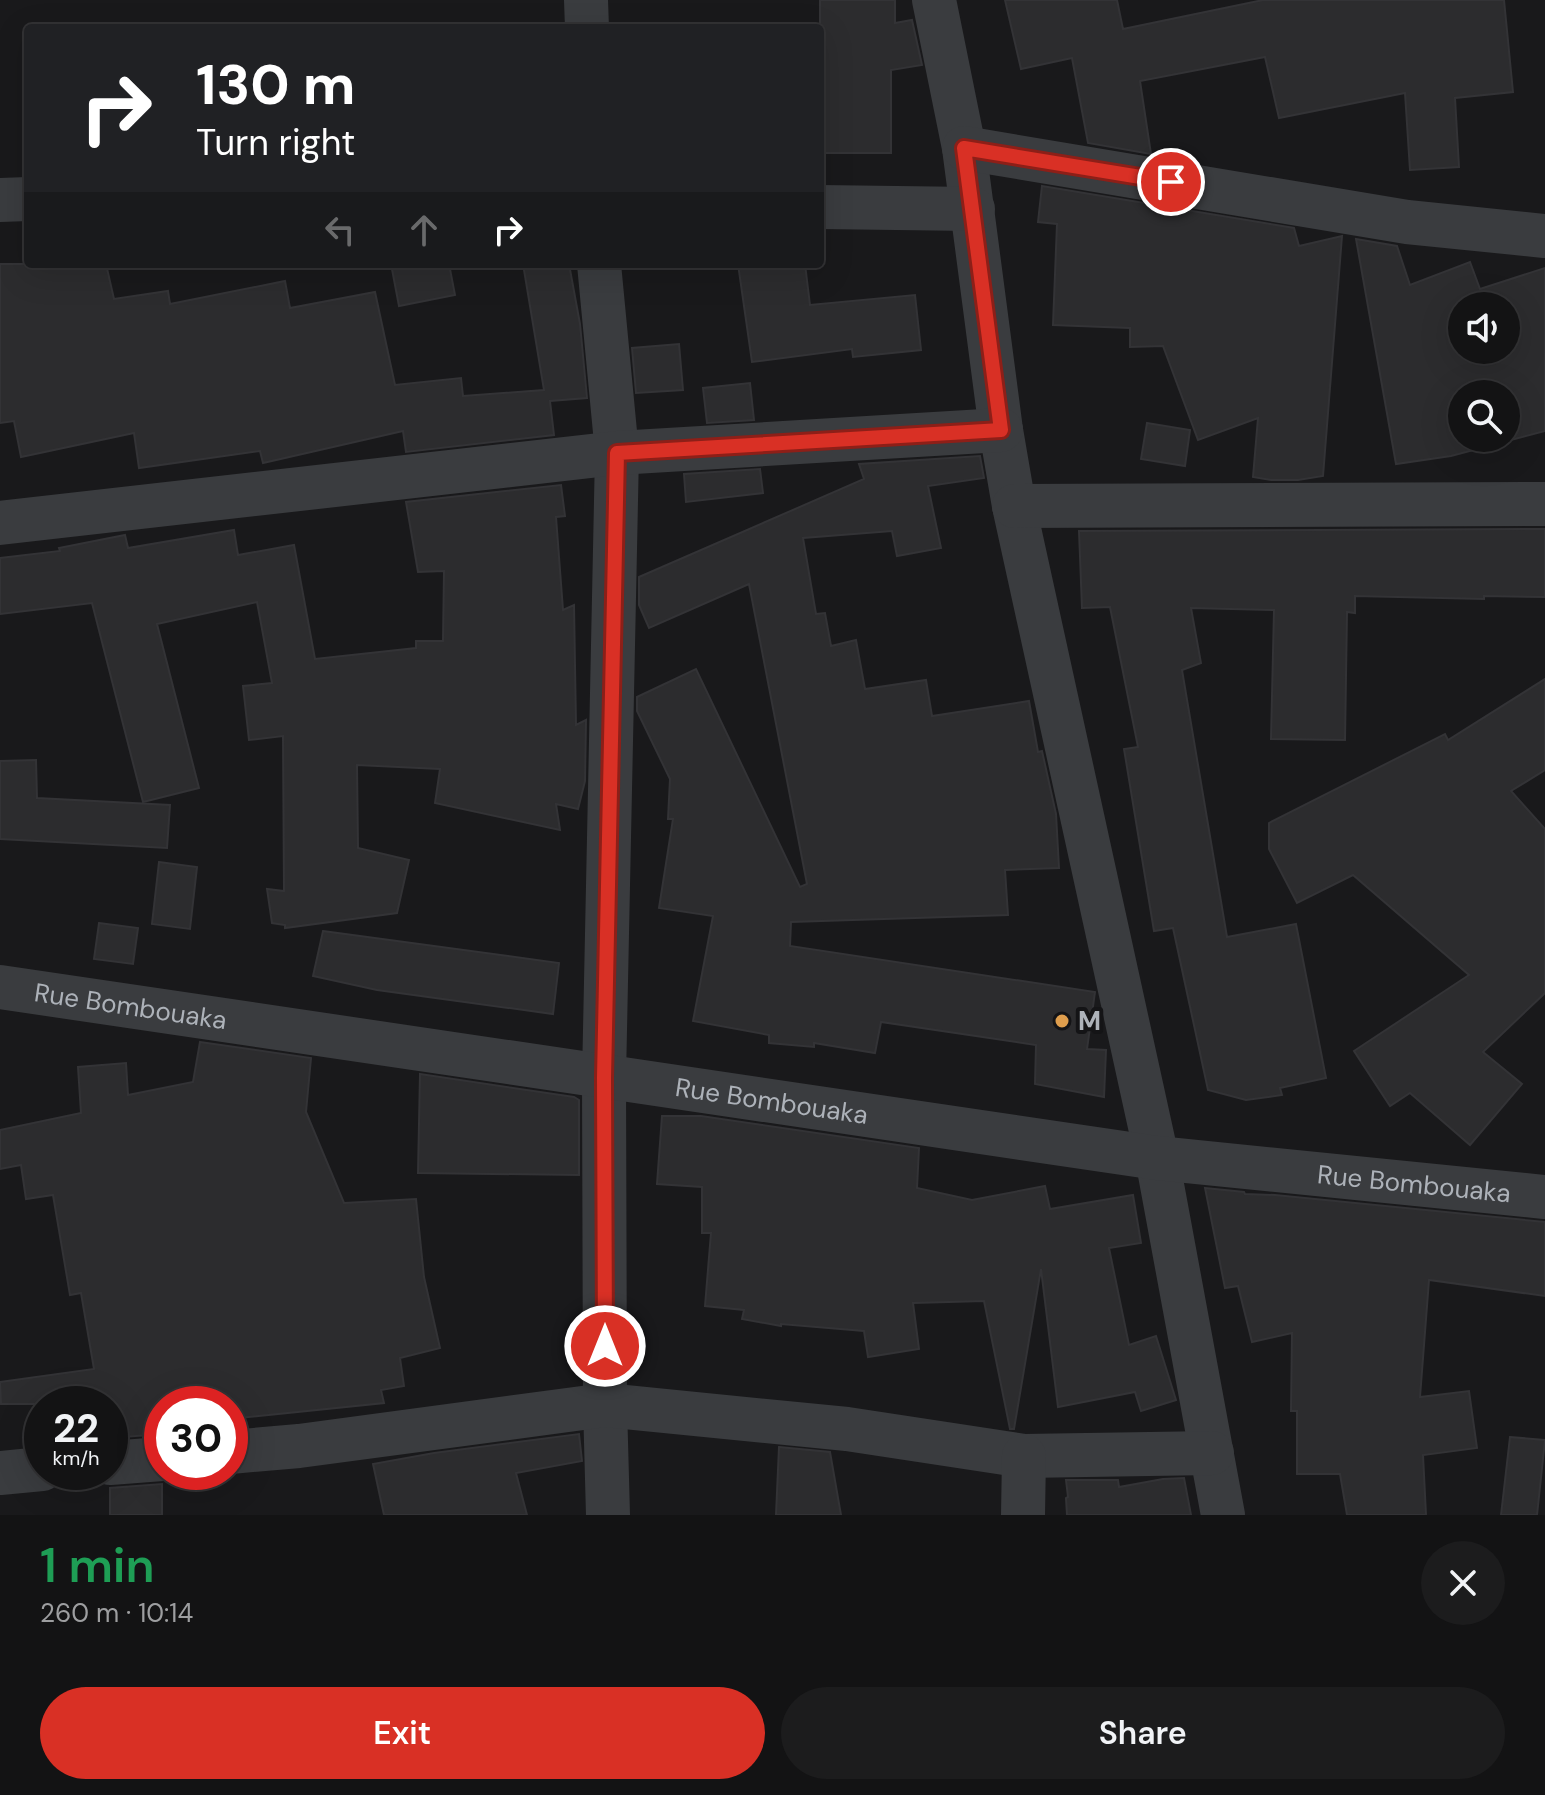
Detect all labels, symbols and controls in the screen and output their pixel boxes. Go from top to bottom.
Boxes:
text: 130 m [196,48,355,121]
icon: right [64,56,168,160]
text: Turn right [196,119,355,166]
pin [1137,148,1205,216]
icon: arrive [1149,160,1193,204]
icon: left [318,208,362,252]
icon: ahead [402,208,446,252]
icon: right [486,208,530,252]
map controls [1448,292,1520,452]
button: sound [1448,292,1520,364]
button: search [1448,380,1520,452]
street label: Rue Bombouaka [32,975,229,1037]
place label: M [1078,1004,1101,1038]
marker: M [1053,1012,1071,1030]
street label: Rue Bombouaka [673,1070,870,1132]
street label: Rue Bombouaka [1316,1157,1512,1210]
position arrow [563,1304,647,1388]
speed limit sign: 30 [144,1386,248,1490]
text: 22 [53,1402,99,1454]
text: km/h [52,1445,100,1471]
text: 1 min [40,1534,155,1597]
button: close [1421,1541,1505,1625]
text: 260 m · 10:14 [40,1596,193,1630]
button: Exit [40,1687,765,1779]
button: Share [781,1687,1505,1779]

